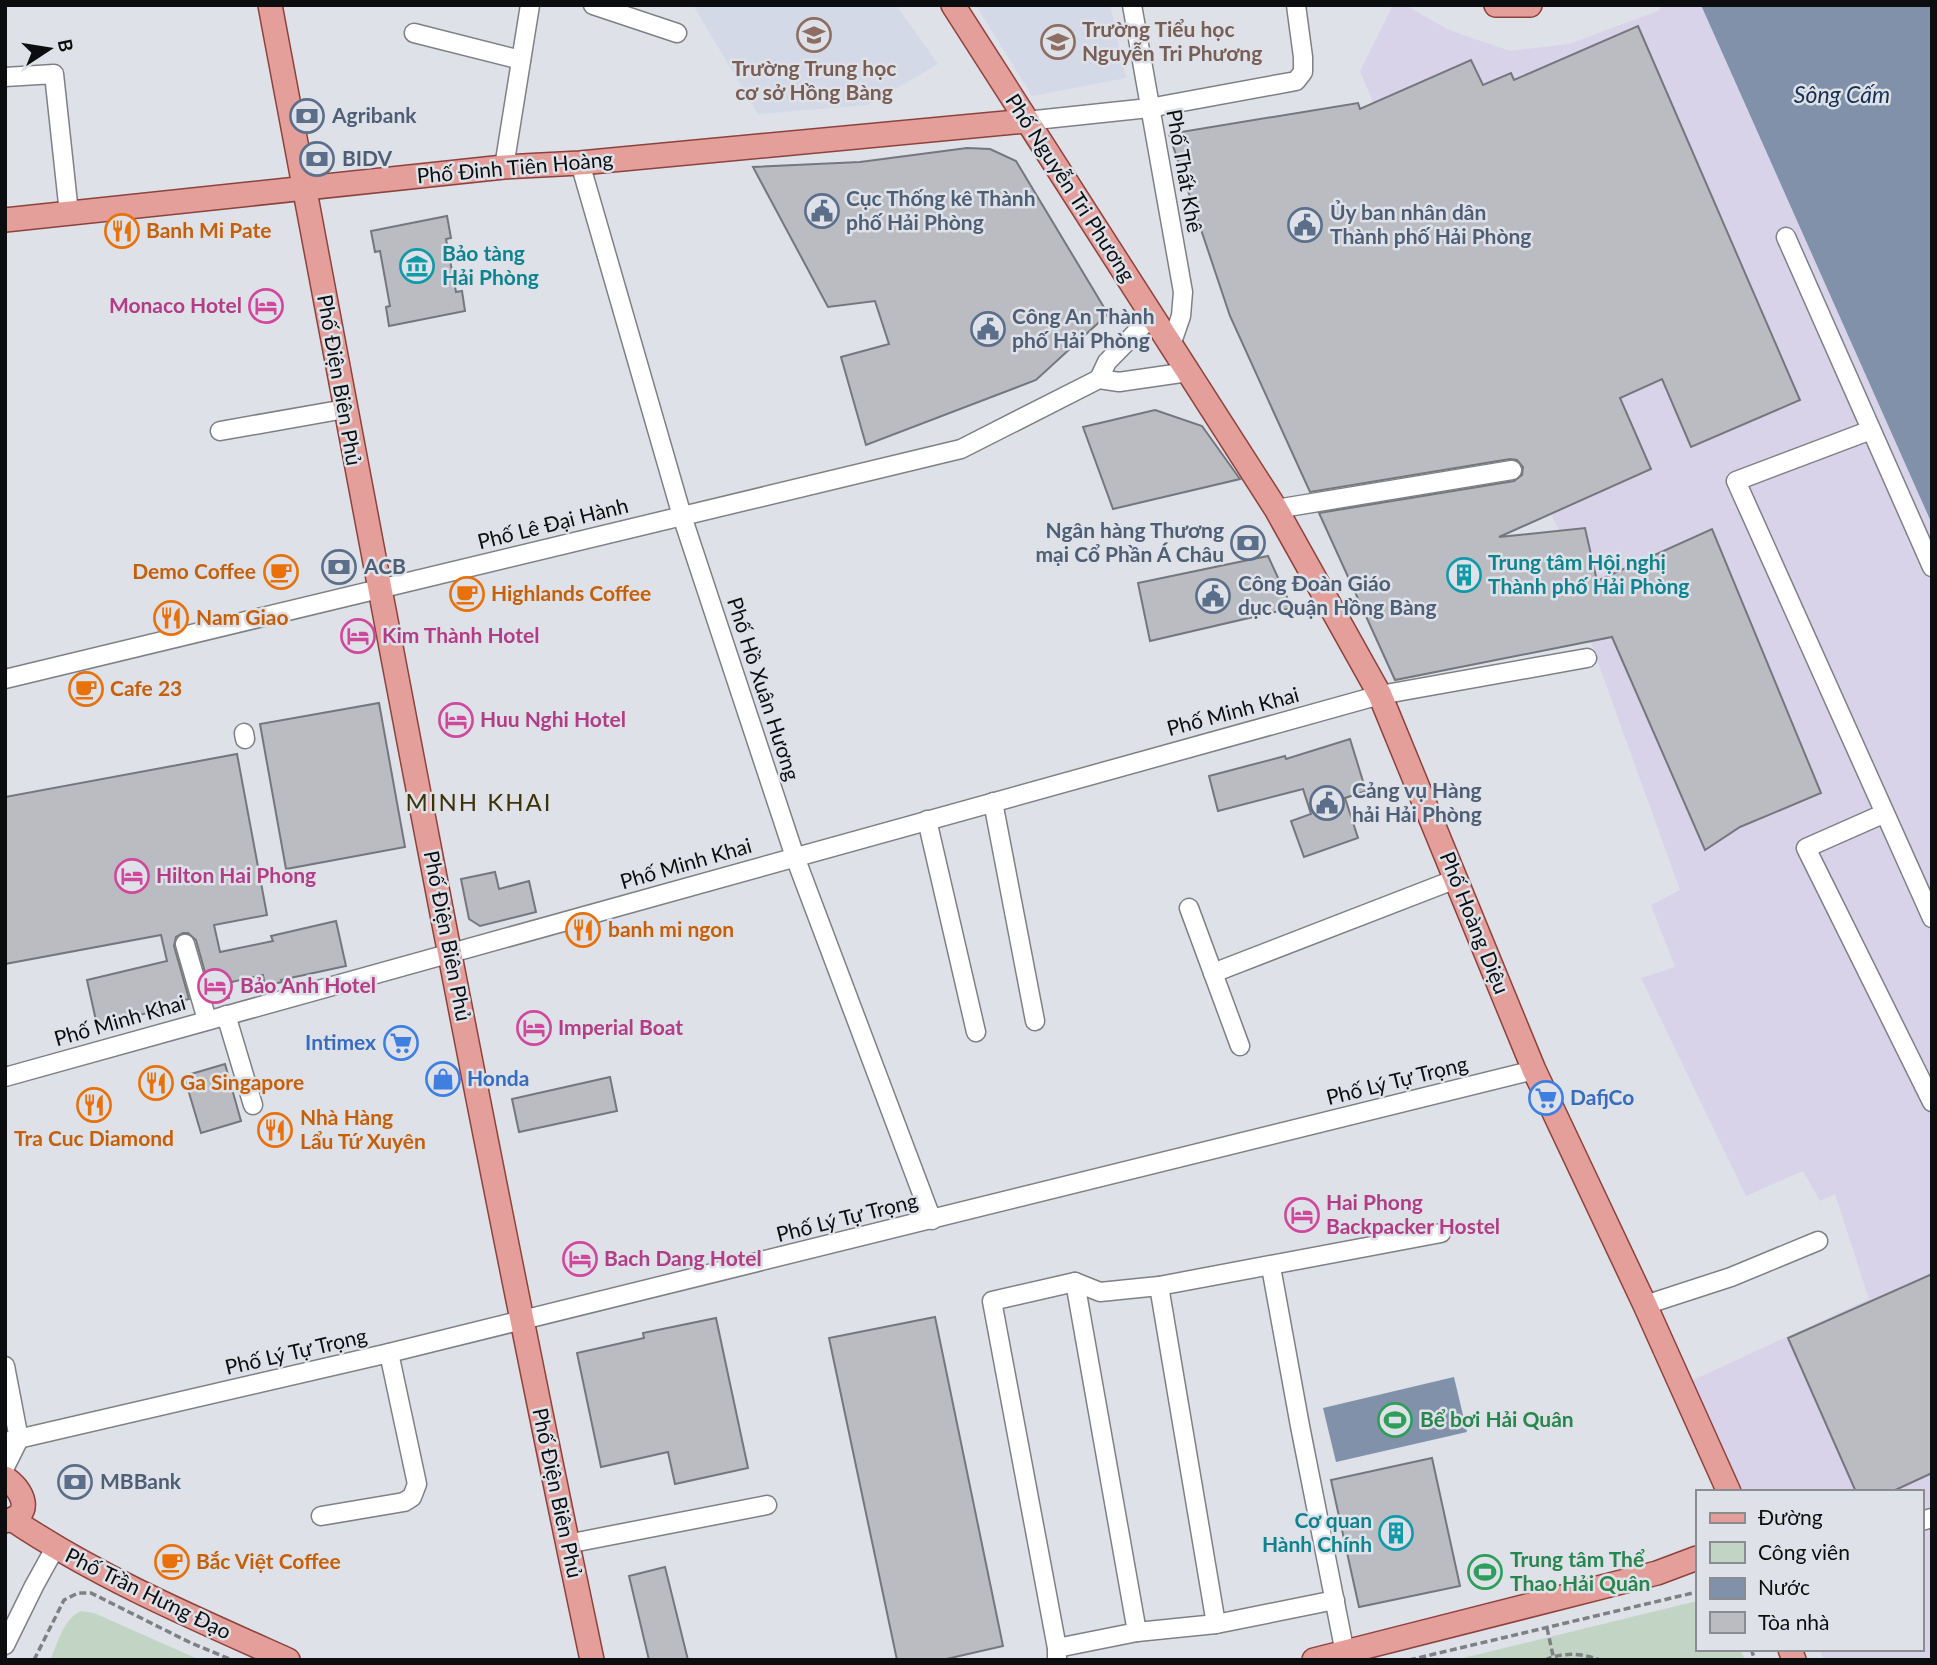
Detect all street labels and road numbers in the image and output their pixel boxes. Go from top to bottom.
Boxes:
street label: Phố Nguyễn Tri Phương [1001,89,1141,286]
street label: Phố Thất Khê [1162,107,1209,234]
street label: Phố Đinh Tiên Hoàng [416,145,614,188]
street label: Phố Điện Biên Phủ [313,292,368,467]
street label: Phố Lê Đại Hành [475,492,631,553]
street label: Phố Hồ Xuân Hương [723,594,806,783]
street label: Phố Minh Khai [1164,681,1301,740]
street label: Phố Minh Khai [617,832,754,893]
street label: Phố Điện Biên Phủ [420,848,477,1023]
street label: Phố Hoàng Diệu [1435,848,1515,997]
street label: Phố Minh Khai [51,989,188,1050]
street label: Phố Lý Tự Trọng [1323,1050,1470,1109]
street label: Phố Lý Tự Trọng [773,1187,920,1246]
street label: Phố Lý Tự Trọng [222,1322,369,1379]
street label: Phố Điện Biên Phủ [528,1405,589,1580]
street label: Phố Trần Hưng Đạo [62,1542,236,1644]

